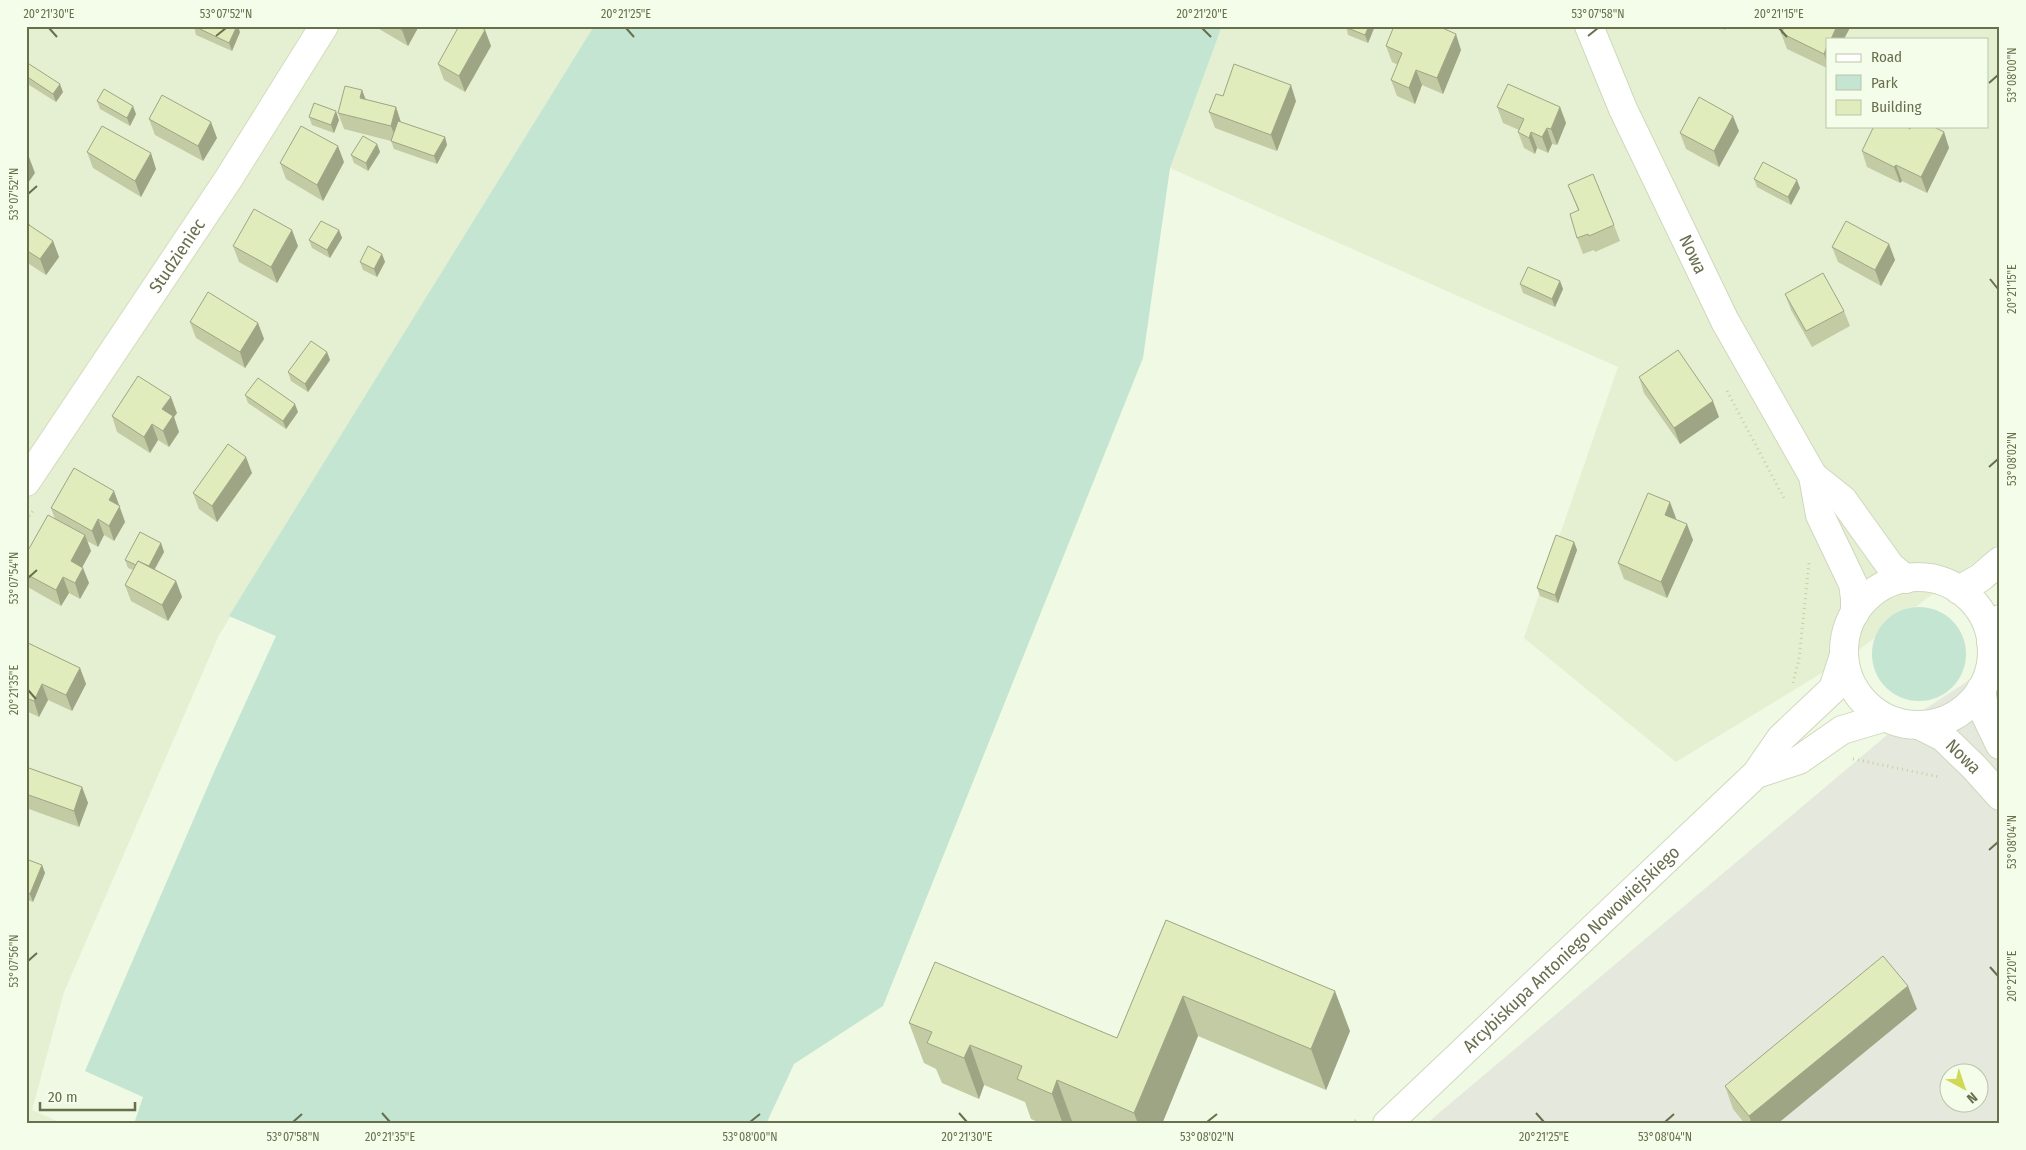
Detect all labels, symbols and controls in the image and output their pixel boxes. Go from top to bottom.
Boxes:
text: 20°21'30"E [23,7,75,21]
text: 53°07'52"N [200,7,252,21]
text: 20°21'25"E [601,7,651,21]
text: 20°21'20"E [1177,7,1228,21]
text: 53°07'58"N [1571,7,1625,21]
text: 20°21'15"E [1754,7,1804,21]
legend [1826,38,1988,128]
text: 53°08'00"N [2005,47,2019,103]
text: Road [1871,48,1902,66]
text: Park [1871,74,1898,92]
text: Building [1871,98,1922,116]
text: 53°07'52"N [7,168,21,220]
street label: Studzieniec [144,214,210,297]
street label: Nowa [1674,231,1712,278]
text: 20°21'15"E [2005,264,2019,314]
text: 53°08'02"N [2005,432,2019,486]
text: 53°07'54"N [7,552,21,604]
text: 20°21'35"E [7,665,21,715]
street label: Nowa [1941,734,1986,779]
text: 53°08'04"N [2005,815,2019,869]
street label: Arcybiskupa Antoniego Nowowiejskiego [1458,841,1684,1057]
text: 53°07'56"N [7,935,21,987]
text: 20°21'20"E [2005,950,2019,1001]
north arrow [1938,1062,1988,1112]
scale bar [40,1080,135,1112]
text: 20 m [48,1088,78,1106]
text: N [1963,1088,1981,1107]
text: 53°07'58"N [266,1130,320,1144]
text: 20°21'35"E [365,1130,415,1144]
text: 53°08'00"N [722,1130,778,1144]
text: 20°21'30"E [941,1130,993,1144]
text: 53°08'02"N [1180,1130,1234,1144]
text: 20°21'25"E [1519,1130,1569,1144]
text: 53°08'04"N [1638,1130,1692,1144]

